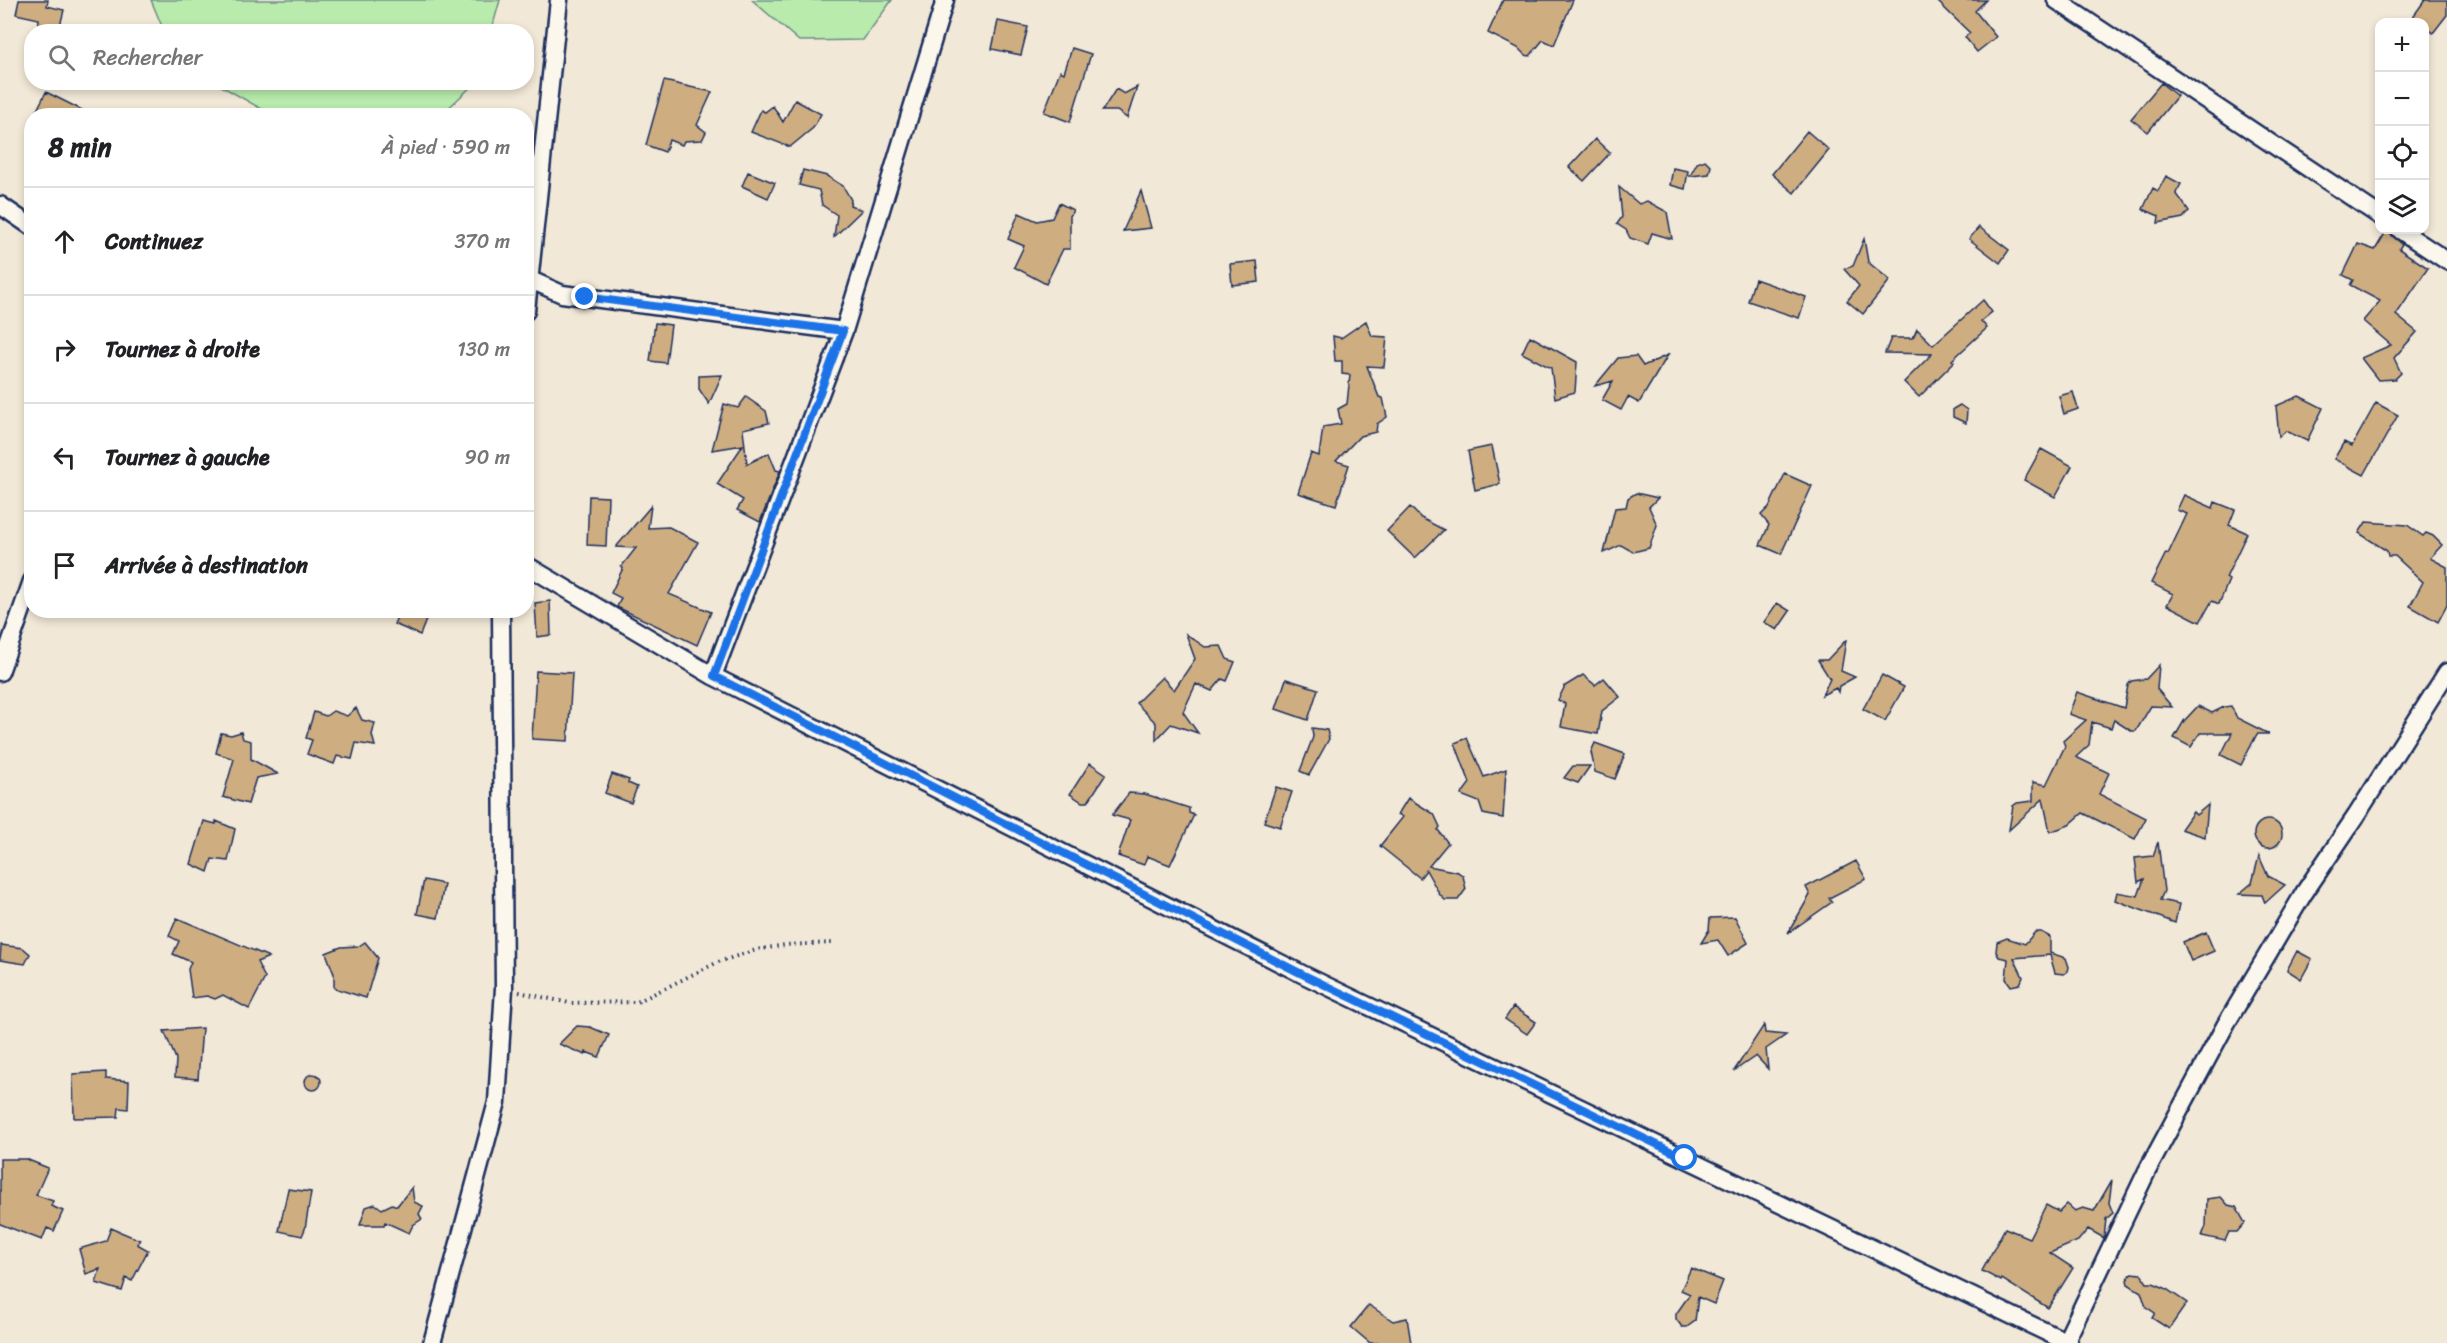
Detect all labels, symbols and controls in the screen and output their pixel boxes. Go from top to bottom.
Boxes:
map controls [2375,18,2429,234]
button: + [2375,18,2429,72]
search box [24,24,534,90]
text: Rechercher [93,38,203,77]
icon: search [45,41,78,74]
button: − [2375,72,2429,126]
text: 8 min [48,124,112,170]
button: locate [2375,126,2429,180]
text: À pied · 590 m [381,130,510,165]
button: layers [2375,180,2429,234]
text: Continuez [105,222,203,261]
text: 370 m [454,224,510,259]
icon: ahead [48,225,81,258]
route end [571,283,597,309]
text: Tournez à droite [105,330,260,369]
text: 130 m [457,332,510,367]
icon: right [48,333,81,366]
text: Tournez à gauche [105,438,270,477]
text: 90 m [465,440,510,475]
icon: left [48,441,81,474]
text: Arrivée à destination [105,546,308,585]
icon: arrive [48,549,81,582]
route start [1671,1144,1697,1170]

